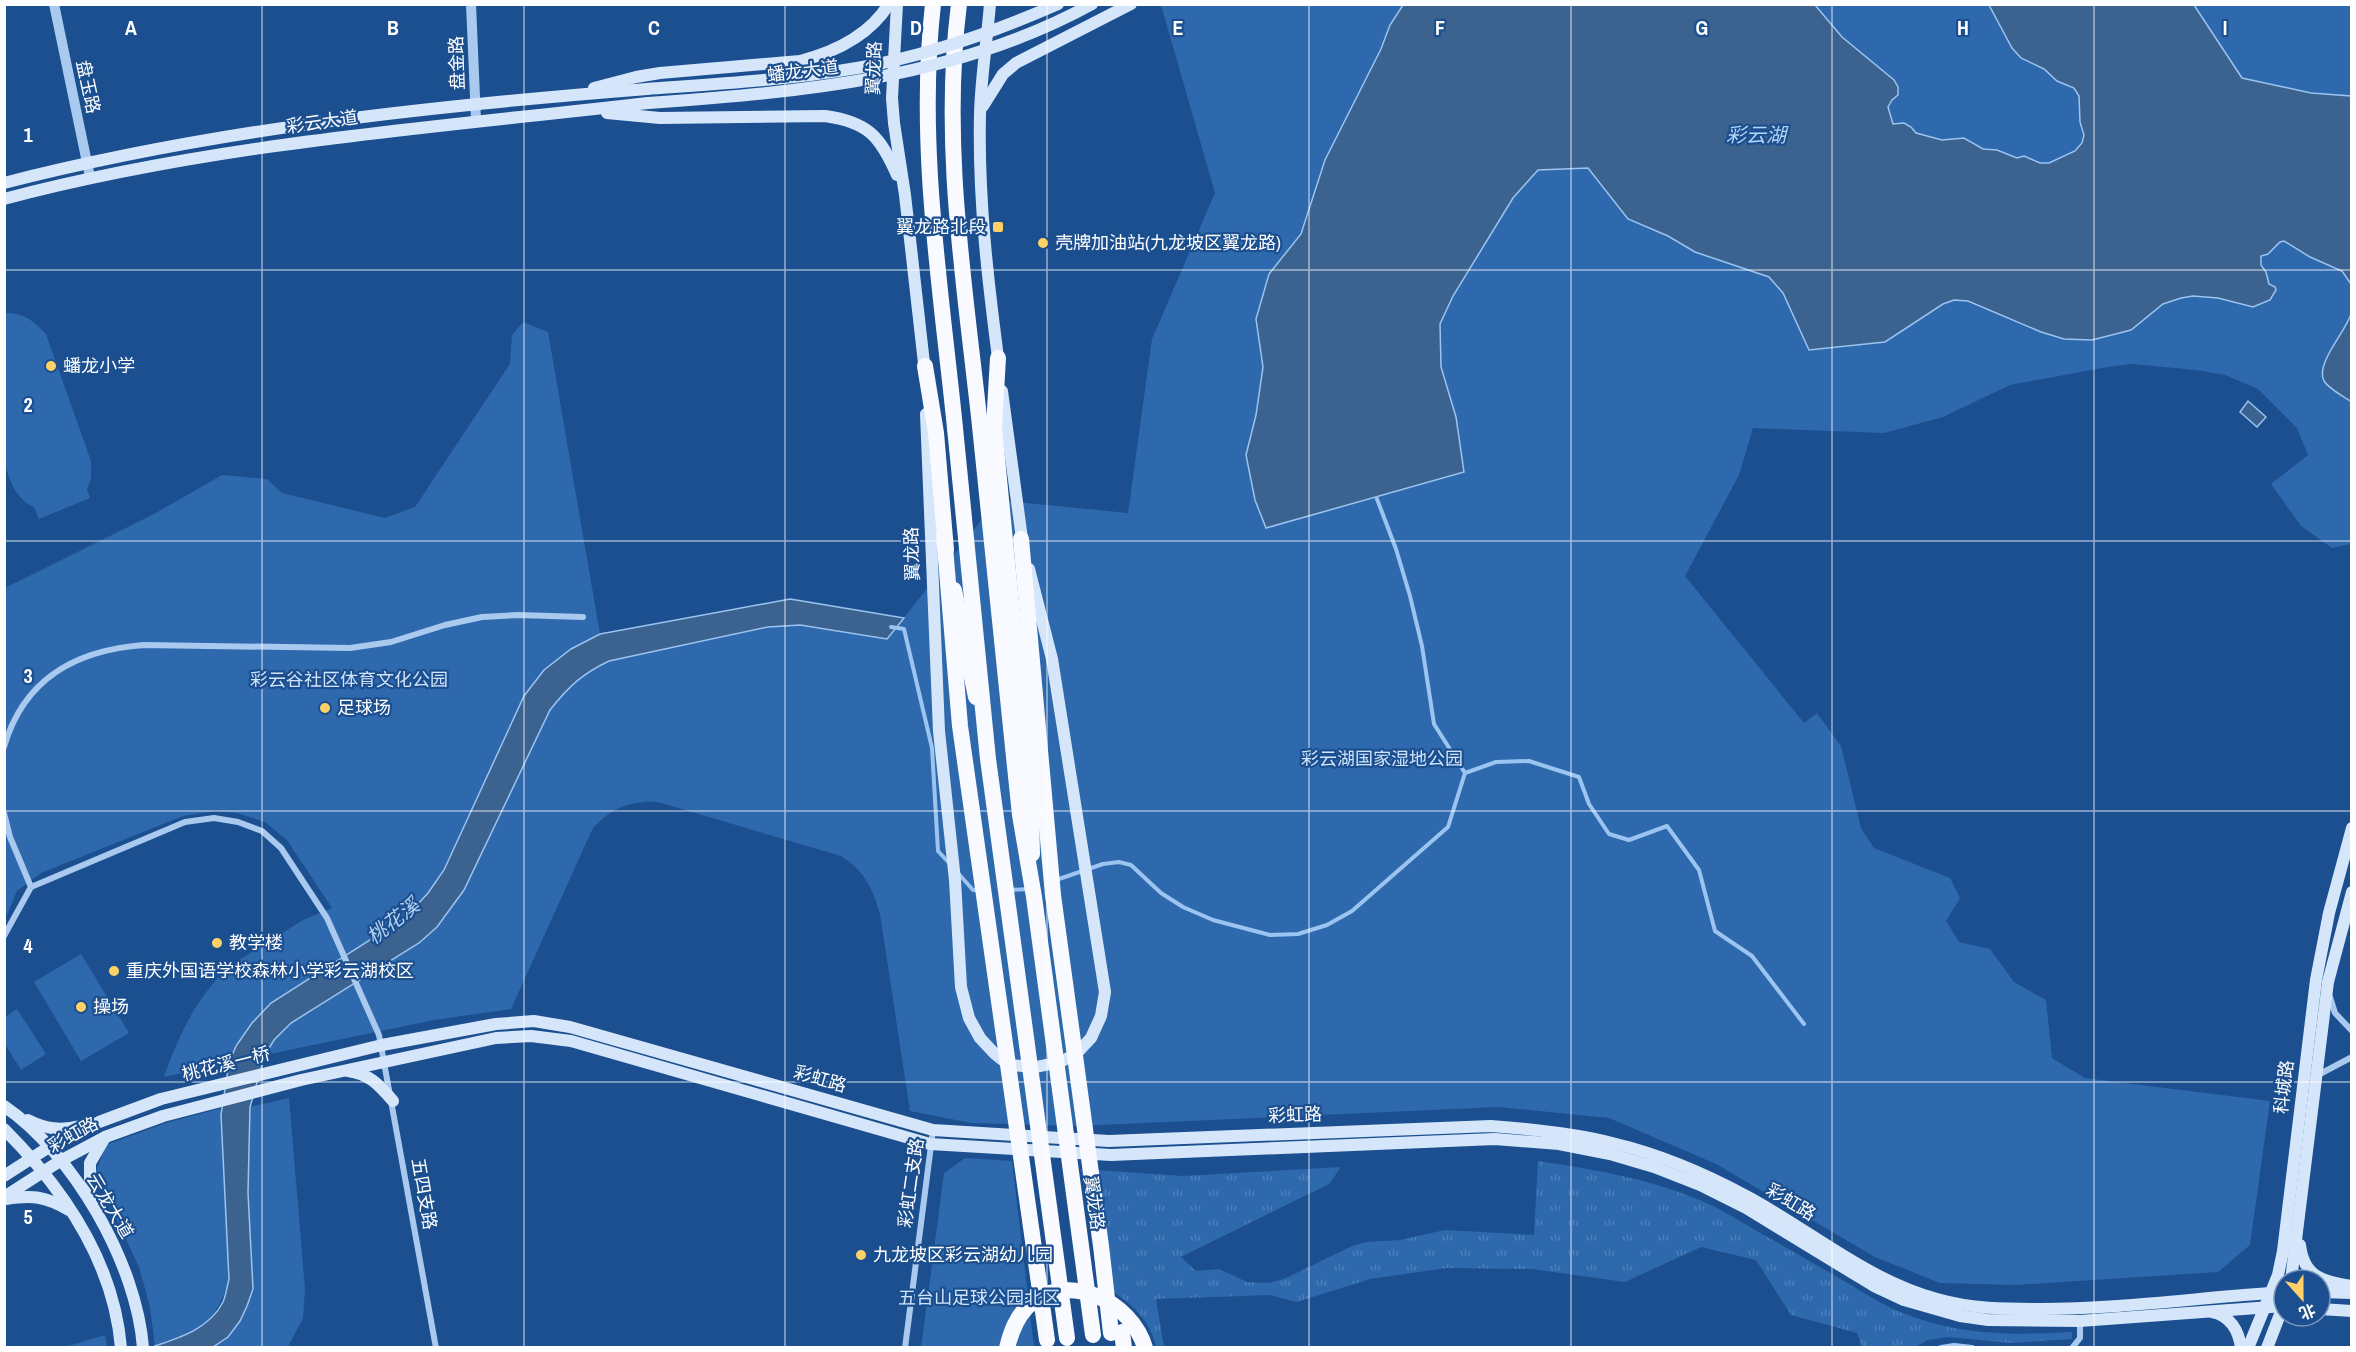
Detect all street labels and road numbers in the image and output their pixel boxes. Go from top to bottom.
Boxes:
street label: 盘金路 [443,36,470,90]
street label: 翼龙路 [860,41,887,95]
street label: 蟠龙大道 [766,54,840,87]
street label: 盘玉路 [71,58,106,116]
street label: 彩云大道 [285,104,359,139]
street label: 翼龙路 [898,527,925,581]
street label: 桃花溪一桥 [179,1040,273,1087]
street label: 彩虹路 [791,1059,850,1098]
street label: 科城路 [2268,1059,2299,1115]
street label: 彩虹路 [1268,1101,1322,1128]
street label: 彩虹路 [43,1111,102,1159]
street label: 彩虹二支路 [892,1137,929,1229]
street label: 五四支路 [406,1156,443,1232]
street label: 云龙大道 [81,1168,140,1243]
street label: 翼龙路 [1078,1174,1111,1231]
street label: 彩虹路 [1762,1177,1821,1226]

